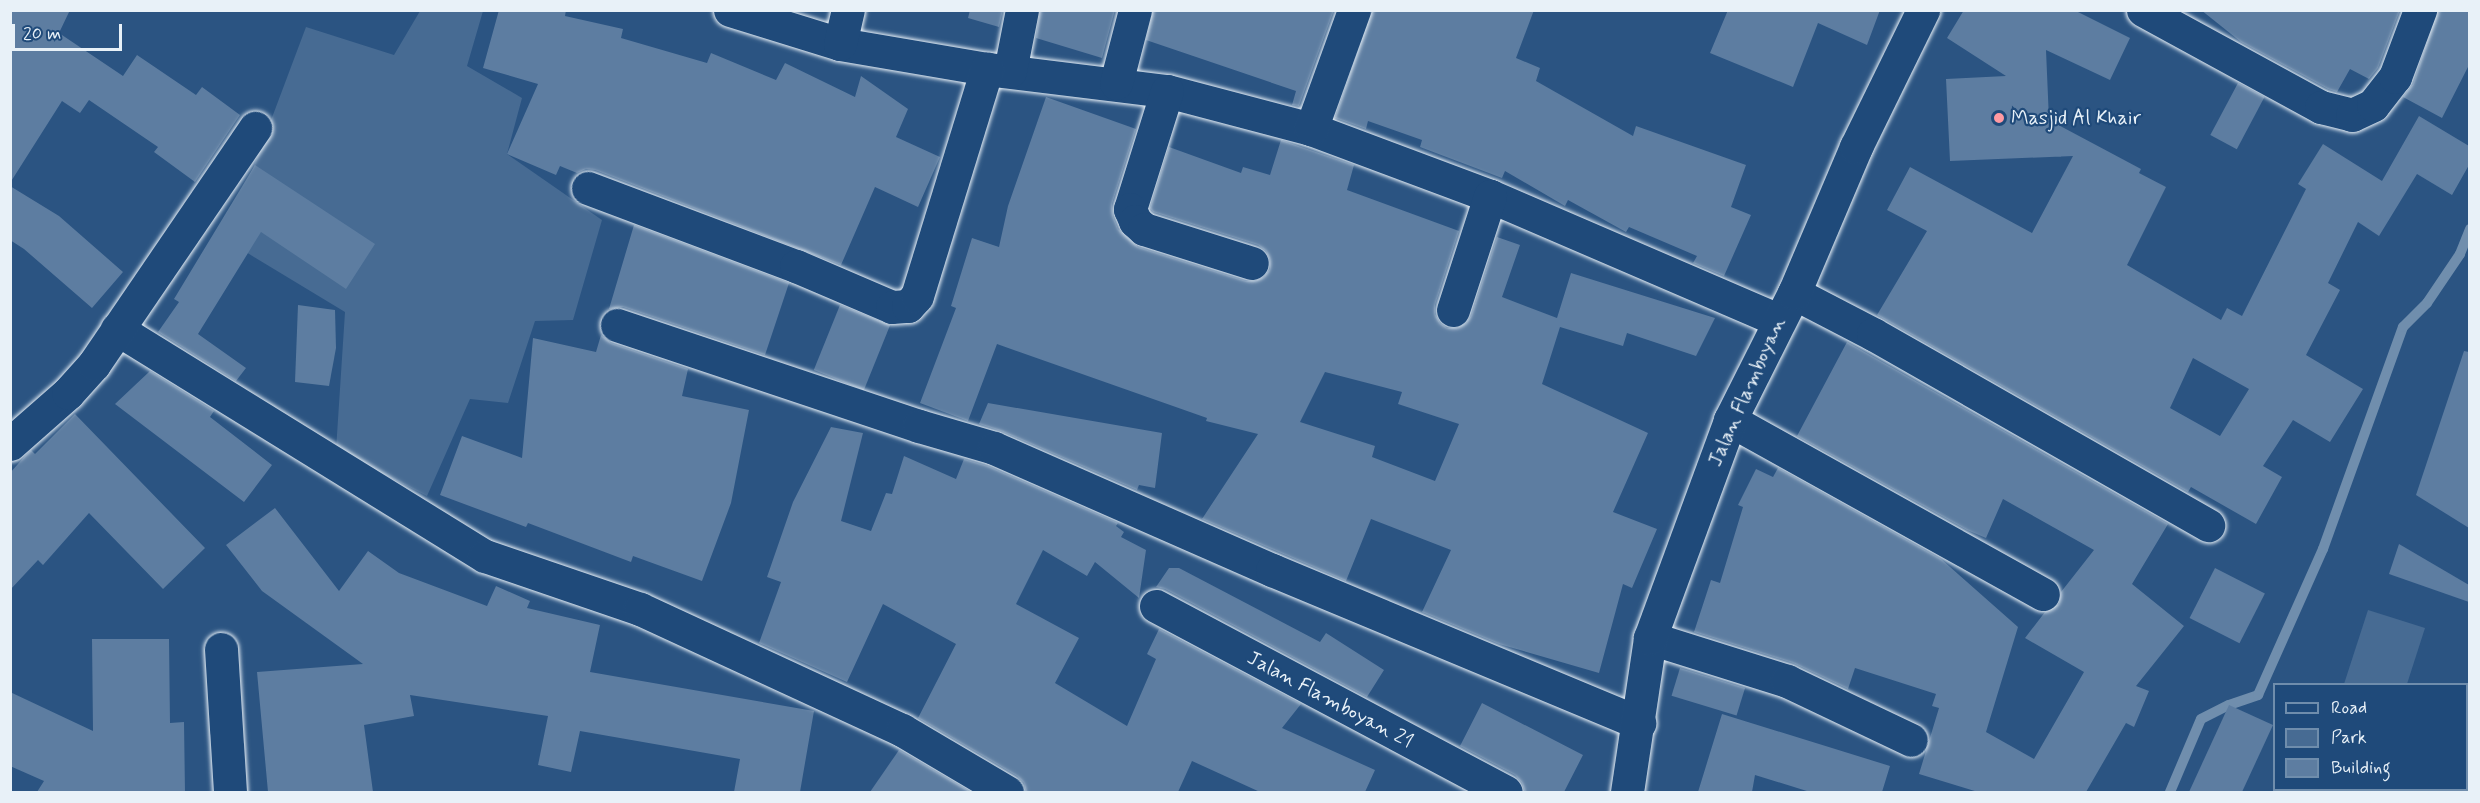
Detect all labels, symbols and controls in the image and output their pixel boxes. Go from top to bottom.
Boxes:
scale bar [15,12,124,50]
text: 20 m [23,22,61,46]
place label: Masjid Al Khair [2011,106,2145,130]
marker: Masjid Al Khair [1992,111,2006,125]
street label: Jalan Flamboyan [1703,314,1791,470]
street label: Jalan Flamboyan 21 [1243,646,1417,754]
legend [2273,683,2468,791]
text: Road [2331,696,2367,720]
text: Park [2331,726,2367,750]
text: Building [2331,756,2391,780]

